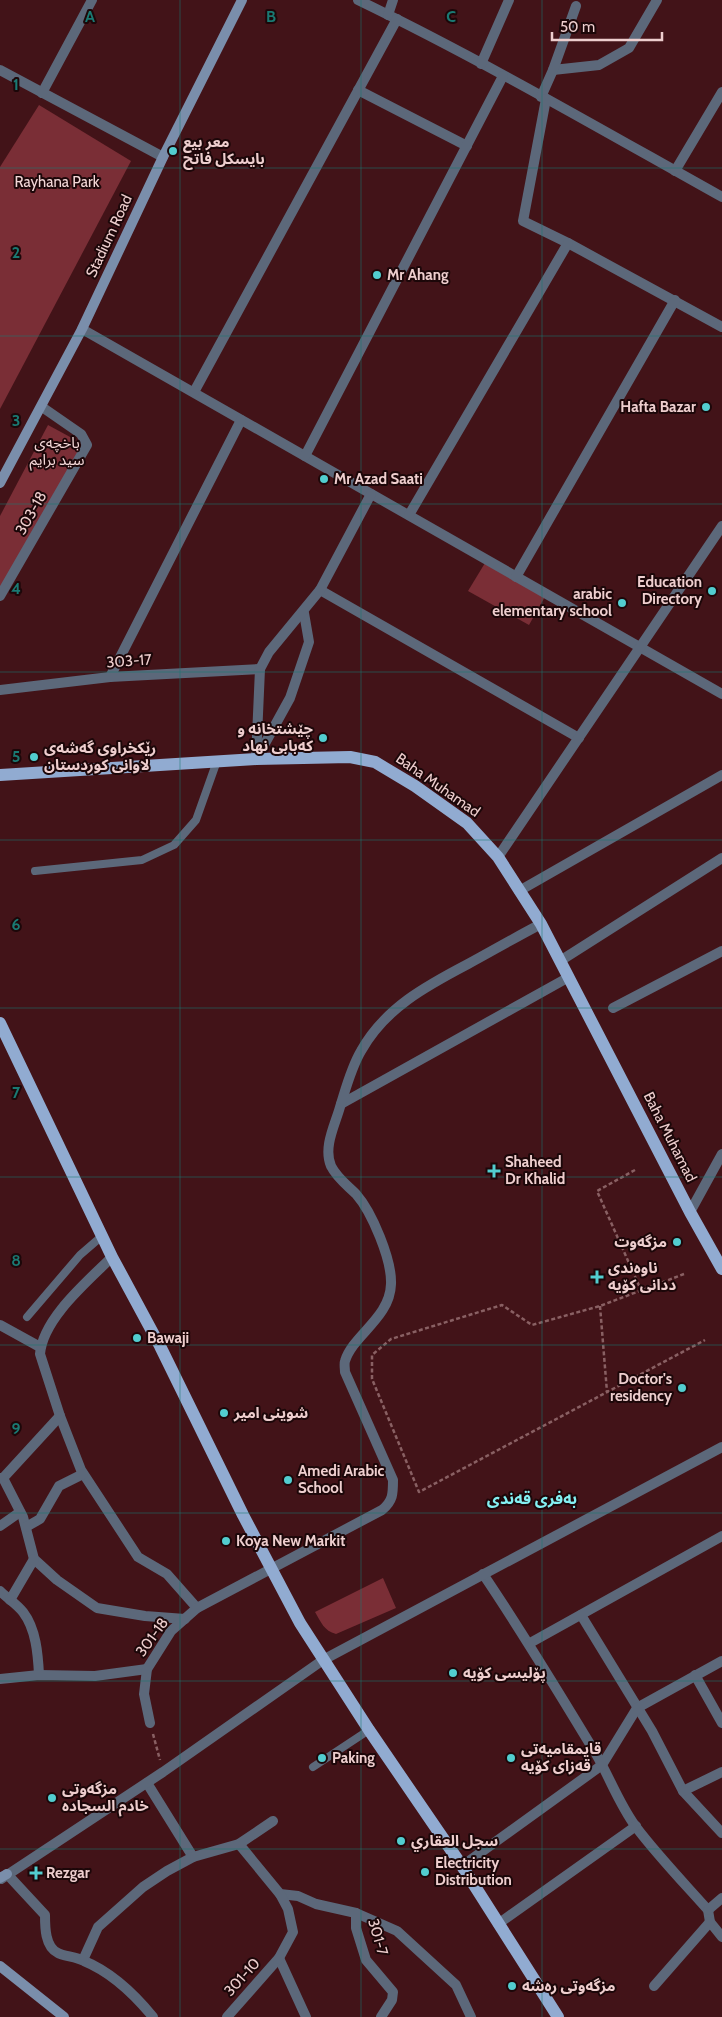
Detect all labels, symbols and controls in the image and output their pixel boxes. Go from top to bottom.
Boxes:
text: A [85,7,95,26]
text: B [266,7,276,26]
text: C [446,7,456,26]
scale bar [552,10,662,42]
text: 50 m [560,18,595,36]
text: 1 [13,75,19,94]
place label: معر بيع بايسكل فاتح [183,133,265,170]
marker: معر بيع بايسكل فاتح [167,145,179,157]
park label: Rayhana Park [15,173,100,191]
street label: Stadium Road [82,192,136,280]
text: 2 [12,243,20,262]
place label: Mr Ahang [387,266,449,284]
marker: Mr Ahang [371,269,383,281]
place label: Hafta Bazar [620,398,696,416]
marker: Hafta Bazar [700,401,712,413]
text: 3 [12,411,20,430]
park label: باخچه‌ی سید برایم [30,434,85,471]
place label: Mr Azad Saati [334,470,423,488]
marker: Mr Azad Saati [318,473,330,485]
street label: 303-18 [11,488,51,538]
place label: Education Directory [637,573,703,608]
text: 4 [11,579,21,598]
place label: arabic elementary school [492,585,612,620]
marker: Education Directory [706,585,718,597]
marker: arabic elementary school [616,597,628,609]
street label: 303-17 [106,650,153,672]
place label: چێشتخانە و کەبابی نھاد [237,720,314,755]
marker: چێشتخانە و کەبابی نھاد [317,732,329,744]
place label: رێكخراوی گه‌شه‌ی لاوانی كوردستان [44,739,156,774]
text: 5 [12,747,20,766]
street label: Baha Muhamad [392,749,484,821]
marker: رێكخراوی گه‌شه‌ی لاوانی كوردستان [28,751,40,763]
text: 6 [12,915,21,934]
text: 7 [12,1083,21,1102]
street label: Baha Muhamad [640,1089,700,1185]
place label: Shaheed Dr Khalid [505,1153,565,1188]
marker: Shaheed Dr Khalid [487,1164,501,1178]
place label: مزگەوت [614,1233,667,1251]
marker: مزگەوت [671,1236,683,1248]
text: 8 [11,1251,21,1270]
place label: ناوەندی ددانی کۆیە [608,1259,676,1294]
marker: ناوەندی ددانی کۆیە [590,1270,604,1284]
place label: Bawaji [147,1329,189,1347]
marker: Bawaji [131,1332,143,1344]
place label: Doctor's residency [610,1370,673,1405]
marker: Doctor's residency [676,1382,688,1394]
place label: شوينى امير [233,1404,308,1422]
marker: شوينى امير [218,1407,230,1419]
text: 9 [12,1419,21,1438]
place label: Amedi Arabic School [298,1462,385,1497]
marker: Amedi Arabic School [282,1474,294,1486]
district label: بەفری قەندی [487,1489,577,1508]
place label: Koya New Markit [236,1532,345,1550]
marker: Koya New Markit [220,1535,232,1547]
street label: 301-18 [132,1614,172,1660]
place label: پۆلیسی كۆیه‌ [463,1664,546,1683]
marker: پۆلیسی كۆیه‌ [447,1667,459,1679]
place label: قایمقامیه‌تی قه‌زای كۆیه‌ [521,1740,601,1775]
place label: Paking [332,1749,375,1767]
marker: Paking [316,1752,328,1764]
marker: قایمقامیه‌تی قه‌زای كۆیه‌ [505,1752,517,1764]
place label: مزگه‌وتی خادم السجاده [62,1780,149,1817]
marker: مزگه‌وتی خادم السجاده [46,1792,58,1804]
place label: سجل العقاري [411,1832,498,1852]
marker: سجل العقاري [395,1835,407,1847]
place label: Electricity Distribution [435,1854,512,1889]
place label: Rezgar [46,1864,90,1882]
marker: Electricity Distribution [419,1866,431,1878]
marker: Rezgar [30,1867,42,1879]
street label: 301-7 [364,1917,392,1958]
street label: 301-10 [220,1954,264,2000]
place label: مزگەوتی رەشە [522,1977,615,1995]
marker: مزگەوتی رەشە [506,1980,518,1992]

